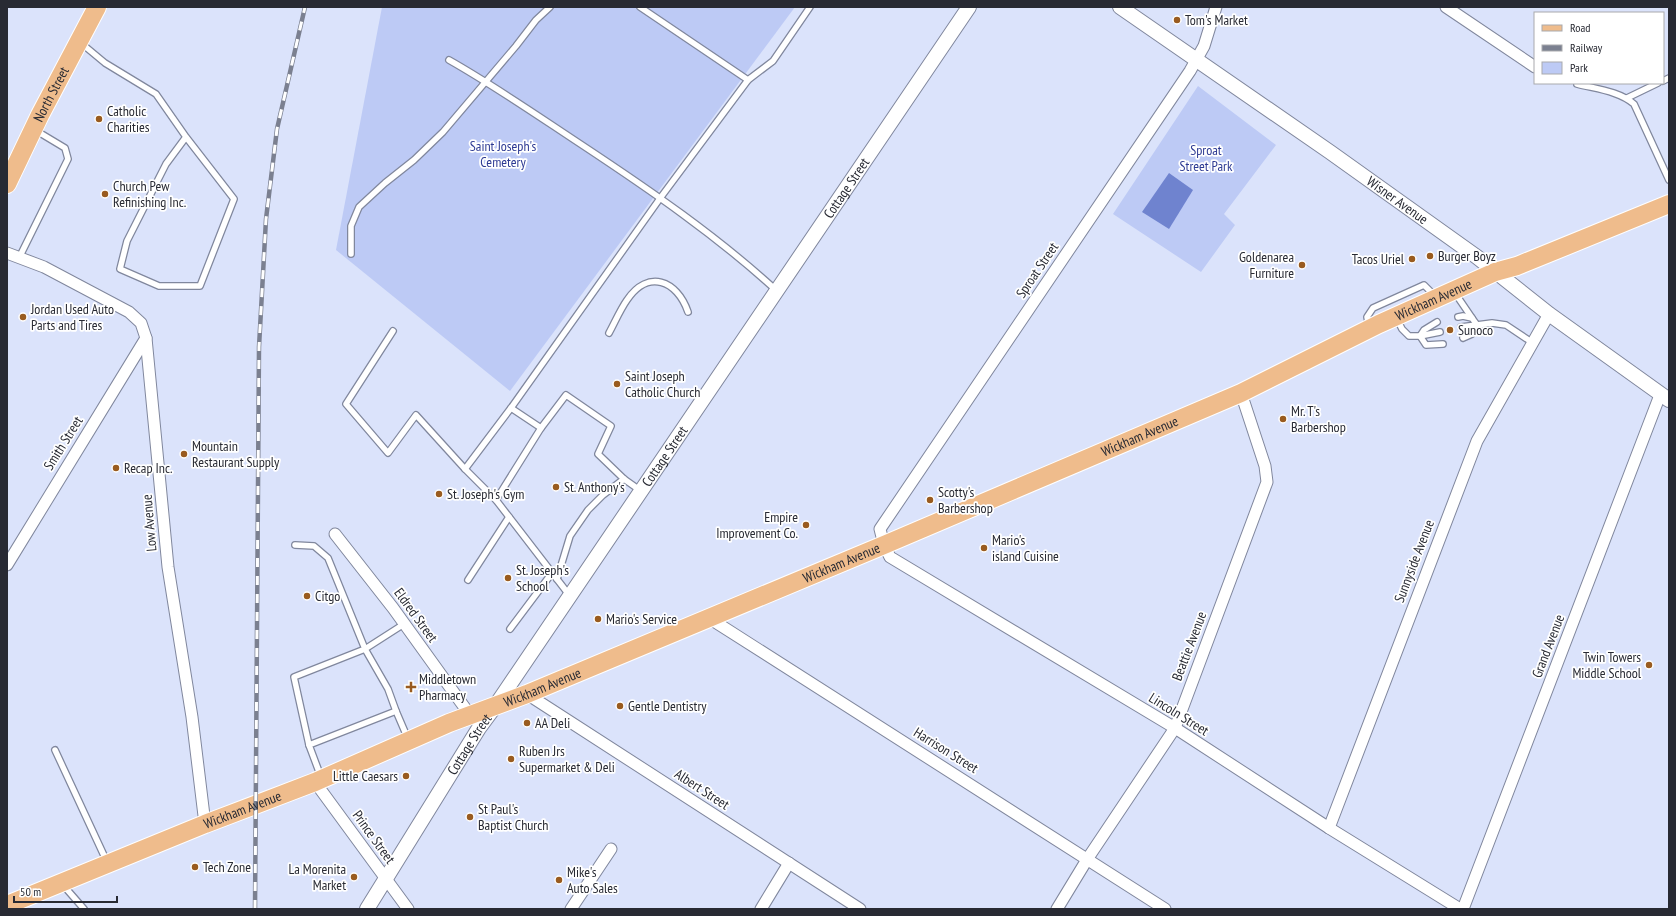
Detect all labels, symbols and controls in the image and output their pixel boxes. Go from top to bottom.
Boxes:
place label: Tom's Market [1185,11,1248,29]
legend [1534,12,1664,84]
marker: Tom's Market [1172,15,1182,25]
text: Road [1570,20,1590,35]
text: Railway [1570,40,1603,55]
text: Park [1570,60,1588,75]
street label: North Street [29,63,73,125]
place label: Catholic Charities [107,102,150,136]
marker: Catholic Charities [94,114,104,124]
park label: Saint Joseph's Cemetery [470,137,536,171]
park label: Sproat Street Park [1180,141,1233,175]
street label: Cottage Street [819,154,873,222]
street label: Wisner Avenue [1363,172,1432,228]
place label: Church Pew Refinishing Inc. [113,177,186,211]
marker: Church Pew Refinishing Inc. [100,189,110,199]
street label: Sproat Street [1012,239,1062,301]
place label: Burger Boyz [1438,247,1496,265]
place label: Goldenarea Furniture [1239,248,1294,282]
place label: Tacos Uriel [1352,250,1405,268]
marker: Burger Boyz [1425,251,1435,261]
marker: Tacos Uriel [1407,254,1417,264]
marker: Goldenarea Furniture [1297,260,1307,270]
street label: Wickham Avenue [1392,275,1475,325]
place label: Jordan Used Auto Parts and Tires [30,300,114,334]
marker: Jordan Used Auto Parts and Tires [18,312,28,322]
place label: Sunoco [1458,321,1493,339]
marker: Sunoco [1445,325,1455,335]
place label: Saint Joseph Catholic Church [625,367,701,401]
marker: Saint Joseph Catholic Church [612,379,622,389]
place label: Mr. T's Barbershop [1291,402,1346,436]
street label: Wickham Avenue [1098,412,1181,460]
street label: Smith Street [39,413,87,473]
marker: Mr. T's Barbershop [1278,414,1288,424]
street label: Cottage Street [638,422,692,490]
place label: Mountain Restaurant Supply [192,437,280,471]
marker: Mountain Restaurant Supply [179,449,189,459]
place label: Recap Inc. [124,459,172,477]
marker: Recap Inc. [111,463,121,473]
place label: St. Anthony's [564,478,625,496]
marker: St. Anthony's [551,482,561,492]
place label: Scotty's Barbershop [938,483,993,517]
place label: St. Joseph's Gym [447,485,524,503]
marker: St. Joseph's Gym [434,489,444,499]
street label: Low Avenue [138,494,160,552]
marker: Scotty's Barbershop [925,495,935,505]
place label: Empire Improvement Co. [716,508,798,542]
street label: Sunnyside Avenue [1390,517,1438,605]
marker: Empire Improvement Co. [801,520,811,530]
place label: Mario's island Cuisine [992,531,1059,565]
street label: Wickham Avenue [800,539,883,587]
marker: Mario's island Cuisine [979,543,989,553]
place label: St. Joseph's School [516,561,569,595]
marker: St. Joseph's School [503,573,513,583]
street label: Eldred Street [390,584,442,646]
place label: Citgo [315,587,340,605]
marker: Citgo [302,591,312,601]
street label: Beattie Avenue [1168,609,1210,683]
place label: Mario's Service [606,610,677,628]
street label: Grand Avenue [1528,612,1568,680]
marker: Mario's Service [593,614,603,624]
place label: Twin Towers Middle School [1572,648,1642,682]
marker: Twin Towers Middle School [1644,660,1654,670]
street label: Wickham Avenue [501,663,584,711]
place label: Middletown Pharmacy [419,670,476,704]
marker: Middletown Pharmacy [406,682,416,692]
street label: Lincoln Street [1146,689,1212,739]
place label: Gentle Dentistry [628,697,707,715]
marker: Gentle Dentistry [615,701,625,711]
street label: Cottage Street [443,710,496,778]
place label: AA Deli [535,714,570,732]
marker: AA Deli [522,718,532,728]
street label: Harrison Street [910,723,982,777]
place label: Ruben Jrs Supermarket & Deli [519,742,615,776]
marker: Ruben Jrs Supermarket & Deli [506,754,516,764]
street label: Albert Street [671,765,733,813]
place label: Little Caesars [333,767,398,785]
marker: Little Caesars [401,771,411,781]
street label: Wickham Avenue [201,787,284,833]
place label: St Paul's Baptist Church [478,800,548,834]
street label: Prince Street [349,807,399,867]
marker: St Paul's Baptist Church [465,812,475,822]
place label: Tech Zone [203,858,251,876]
place label: La Morenita Market [289,860,346,894]
marker: Tech Zone [190,862,200,872]
place label: Mike's Auto Sales [567,863,618,897]
marker: La Morenita Market [349,872,359,882]
marker: Mike's Auto Sales [554,875,564,885]
scale bar [14,878,117,904]
text: 50 m [20,884,41,899]

